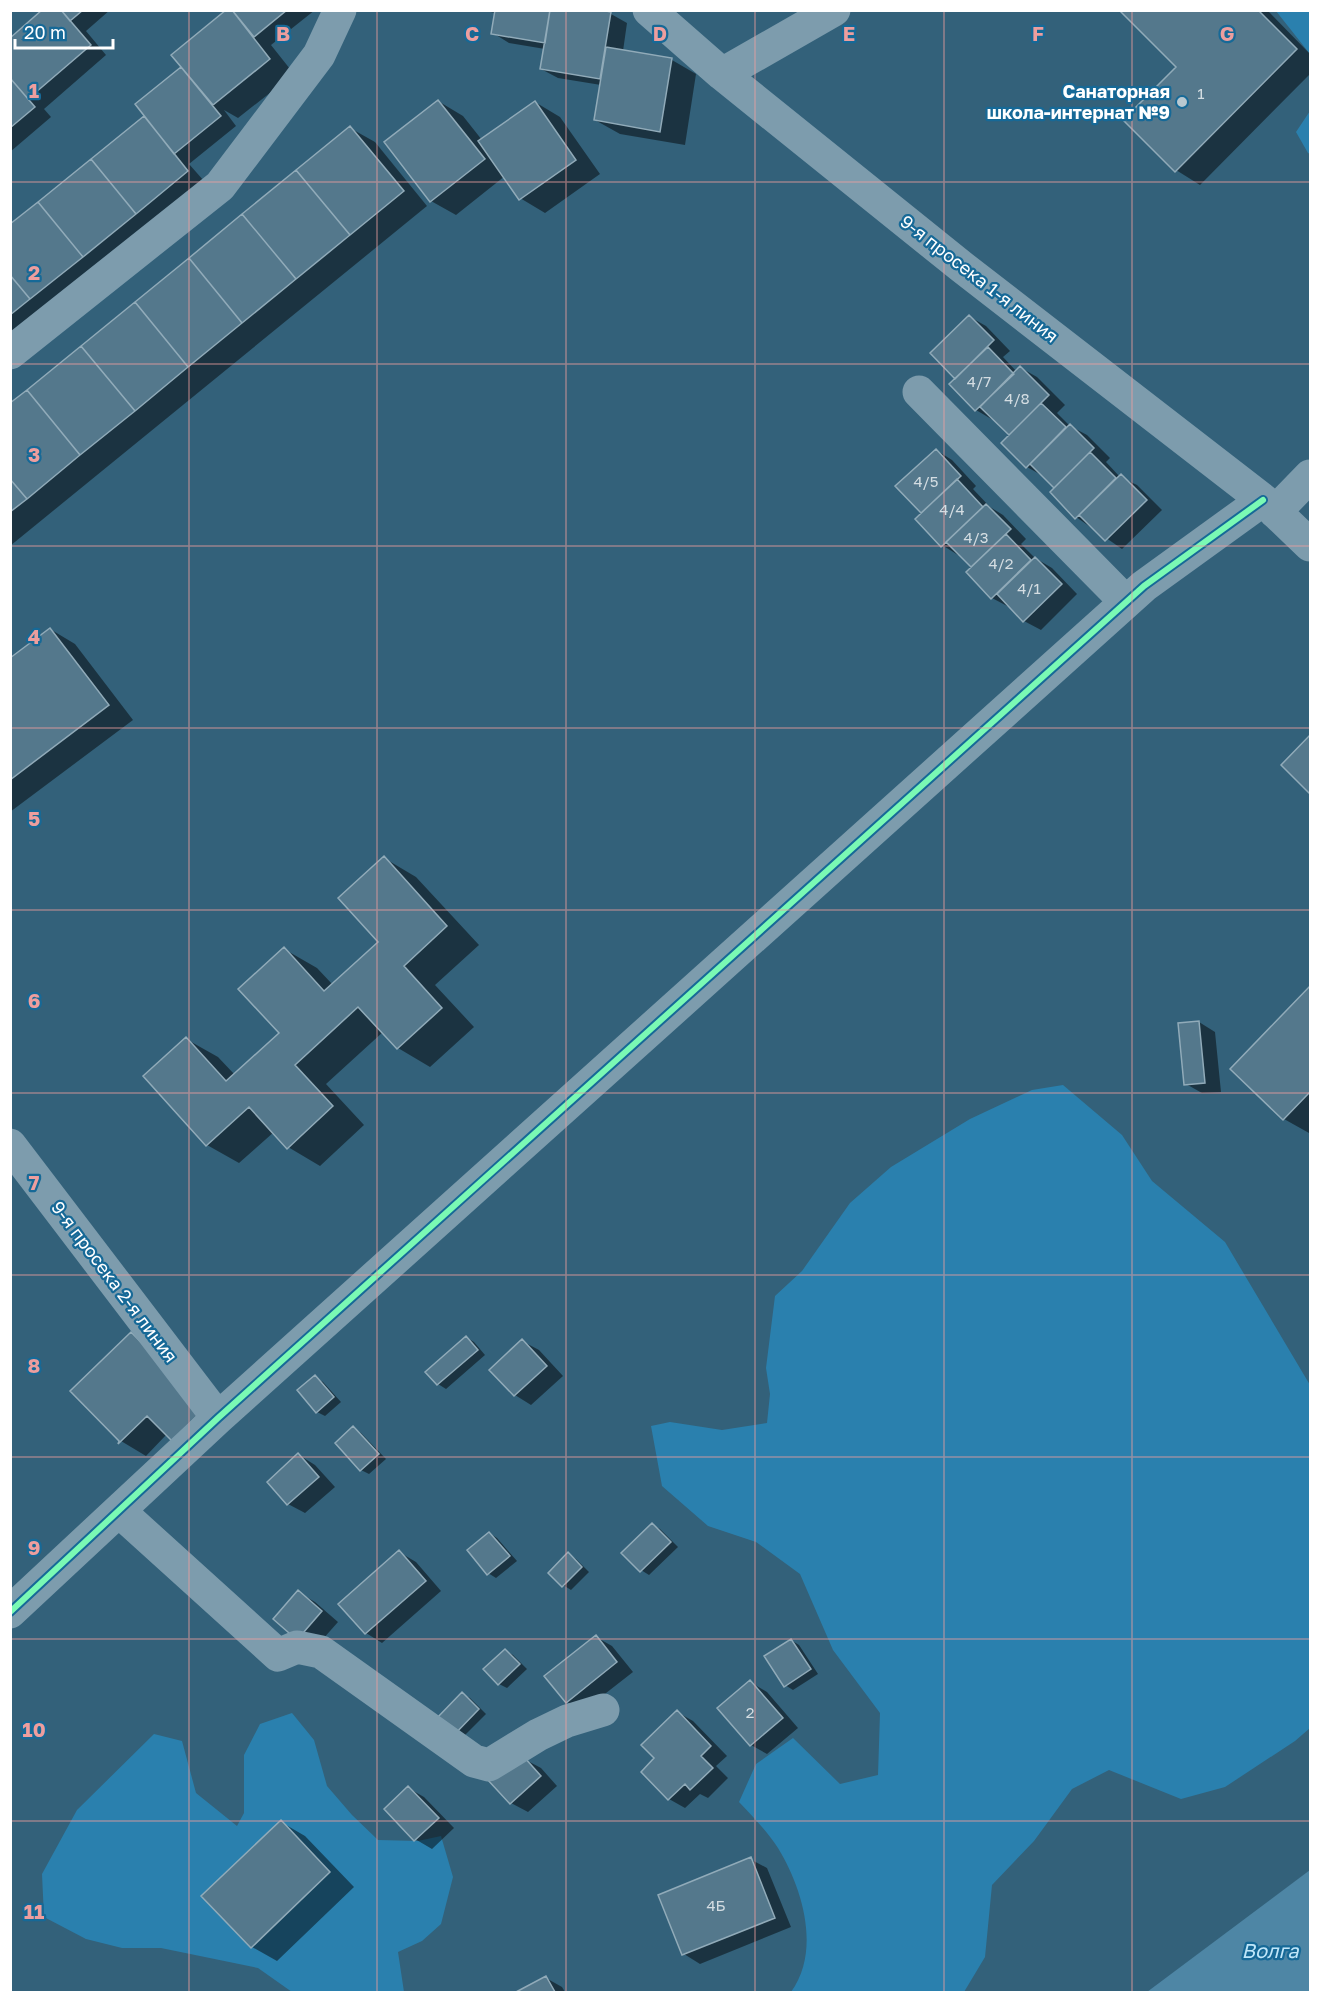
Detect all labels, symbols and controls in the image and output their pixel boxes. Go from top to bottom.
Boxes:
scale bar [15,12,112,50]
text: 20 m [24,21,66,43]
text: B [276,21,290,45]
text: C [465,21,479,45]
text: D [653,21,667,45]
text: E [843,21,855,45]
text: F [1032,21,1044,45]
text: G [1220,21,1234,45]
text: 1 [29,78,39,102]
place label: Санаторная школа-интернат №9 [987,80,1170,123]
house number: 1 [1197,84,1205,102]
marker: Санаторная школа-интернат №9 [1175,95,1189,109]
street label: 9-я просека 1-я линия [896,210,1063,347]
text: 2 [28,260,40,284]
house number: 4/7 [967,372,991,390]
house number: 4/8 [1004,389,1030,407]
text: 3 [28,442,40,466]
house number: 4/5 [913,472,939,490]
house number: 4/4 [939,500,965,518]
house number: 4/3 [963,528,989,546]
house number: 4/2 [988,554,1014,572]
house number: 4/1 [1017,579,1041,597]
text: 4 [28,624,40,648]
text: 5 [28,806,40,830]
text: 6 [28,988,40,1012]
text: 7 [29,1170,40,1194]
street label: 9-я просека 2-я линия [47,1196,183,1366]
text: 8 [28,1353,40,1377]
text: 9 [28,1535,40,1559]
house number: 2 [746,1703,754,1721]
text: 10 [22,1717,46,1741]
house number: 4Б [706,1896,726,1914]
text: 11 [24,1899,44,1923]
water label: Волга [1242,1938,1299,1962]

